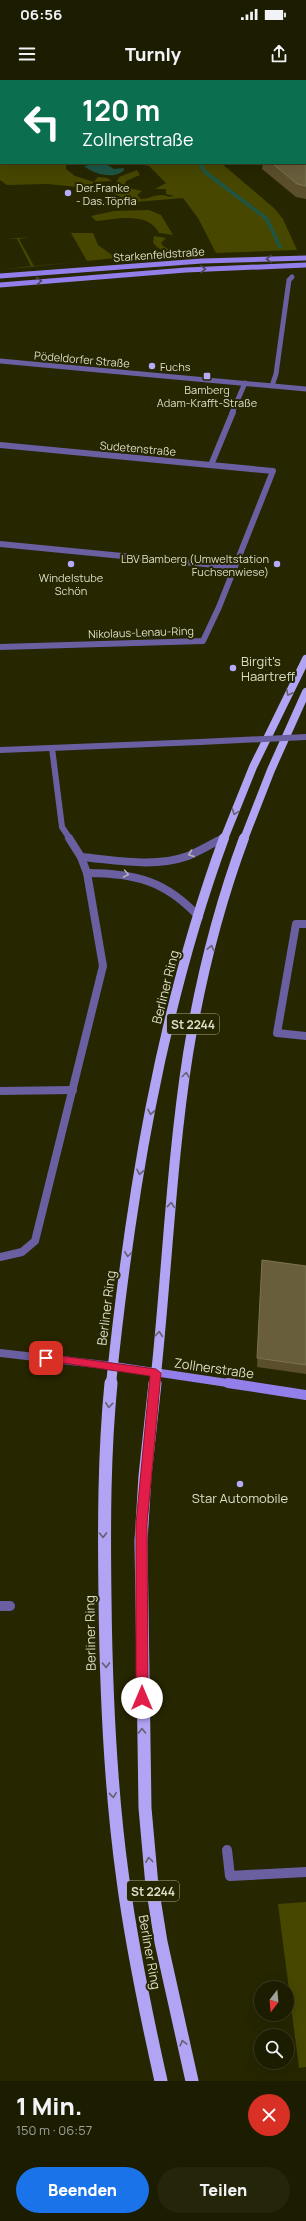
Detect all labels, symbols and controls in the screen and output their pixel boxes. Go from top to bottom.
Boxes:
text: 06:56 [20,4,62,25]
text: Turnly [125,42,181,66]
icon: menu [16,43,38,65]
icon: share [268,43,290,65]
text: 120 m [82,91,160,129]
icon: left [16,96,68,148]
text: Zollnerstraße [82,127,193,151]
place label: Der.Franke - Das.Töpfla [76,180,137,208]
marker: Der.Franke - Das.Töpfla [63,188,73,198]
street label: Starkenfeldstraße [113,243,206,265]
one-way arrow [266,255,272,263]
one-way arrow [200,265,206,273]
one-way arrow [36,277,42,286]
street label: Pödeldorfer Straße [34,347,131,371]
place label: Fuchs [160,359,191,374]
marker: Fuchs [147,361,157,371]
marker: Bamberg Adam-Krafft-Straße [202,371,212,381]
place label: Bamberg Adam-Krafft-Straße [157,382,258,410]
street label: Sudetenstraße [99,437,177,459]
place label: LBV Bamberg (Umweltstation Fuchsenwiese) [121,551,269,579]
marker: Windelstube Schön [66,559,76,569]
marker: LBV Bamberg (Umweltstation Fuchsenwiese) [272,559,282,569]
place label: Windelstube Schön [39,570,104,598]
street label: Nikolaus-Lenau-Ring [88,623,194,641]
place label: Birgit's Haartreff [241,652,295,685]
marker: Birgit's Haartreff [228,663,238,673]
one-way arrow [286,689,293,697]
one-way arrow [231,808,239,815]
one-way arrow [188,849,195,857]
one-way arrow [123,869,129,878]
one-way arrow [206,945,214,951]
street label: Berliner Ring [147,948,183,1026]
road number: St 2244 [167,1014,219,1034]
one-way arrow [181,1072,190,1078]
one-way arrow [147,1109,156,1115]
one-way arrow [136,1169,145,1175]
one-way arrow [167,1202,176,1208]
one-way arrow [123,1251,132,1257]
street label: Berliner Ring [92,1269,120,1347]
one-way arrow [155,1331,164,1337]
pin [29,1341,63,1375]
icon: arrive [35,1347,57,1369]
street label: Zollnerstraße [173,1353,256,1383]
one-way arrow [105,1402,114,1408]
marker: Star Automobile [235,1479,245,1489]
place label: Star Automobile [192,1489,289,1507]
one-way arrow [99,1532,107,1538]
street label: Berliner Ring [80,1595,100,1671]
one-way arrow [102,1662,110,1668]
position arrow [121,1677,163,1719]
one-way arrow [138,1728,146,1734]
one-way arrow [108,1792,117,1798]
one-way arrow [145,1857,154,1864]
road number: St 2244 [127,1881,179,1901]
street label: Berliner Ring [135,1913,165,1991]
north arrow [254,1981,294,2021]
map controls [254,1981,294,2069]
button: search [254,2029,294,2069]
one-way arrow [179,2040,188,2047]
text: 1 Min. [16,2089,82,2122]
button: close [248,2094,290,2136]
text: 150 m · 06:57 [16,2121,92,2139]
button: Beenden [16,2167,149,2213]
button: Teilen [157,2167,290,2213]

